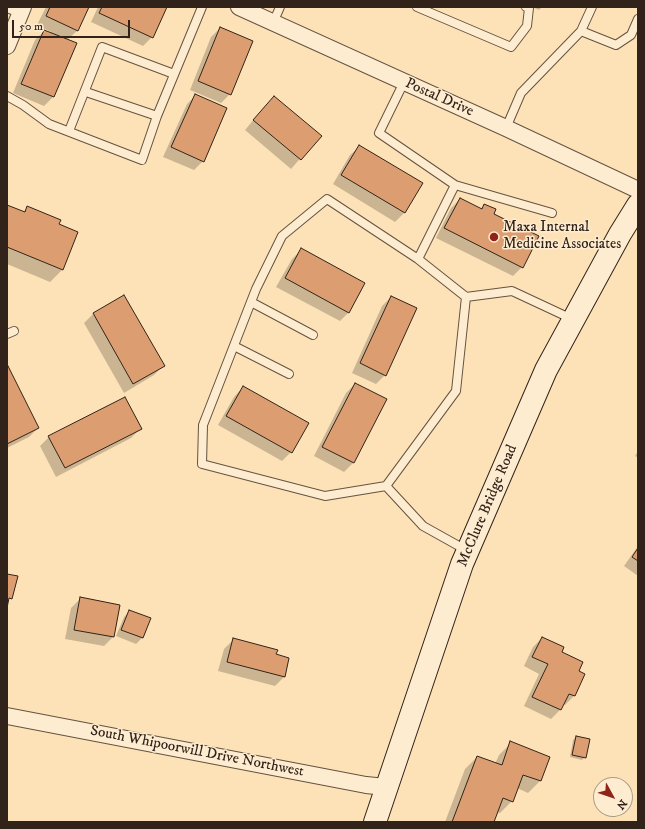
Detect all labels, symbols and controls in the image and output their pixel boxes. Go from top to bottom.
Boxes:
scale bar [14,12,132,38]
text: 50 m [19,19,43,34]
street label: Postal Drive [402,75,476,121]
place label: Maxa Internal Medicine Associates [503,219,621,254]
marker: Maxa Internal Medicine Associates [488,231,500,243]
street label: McClure Bridge Road [454,442,522,570]
street label: South Whipoorwill Drive Northwest [89,722,305,782]
north arrow [593,777,633,817]
text: N [613,796,630,812]

